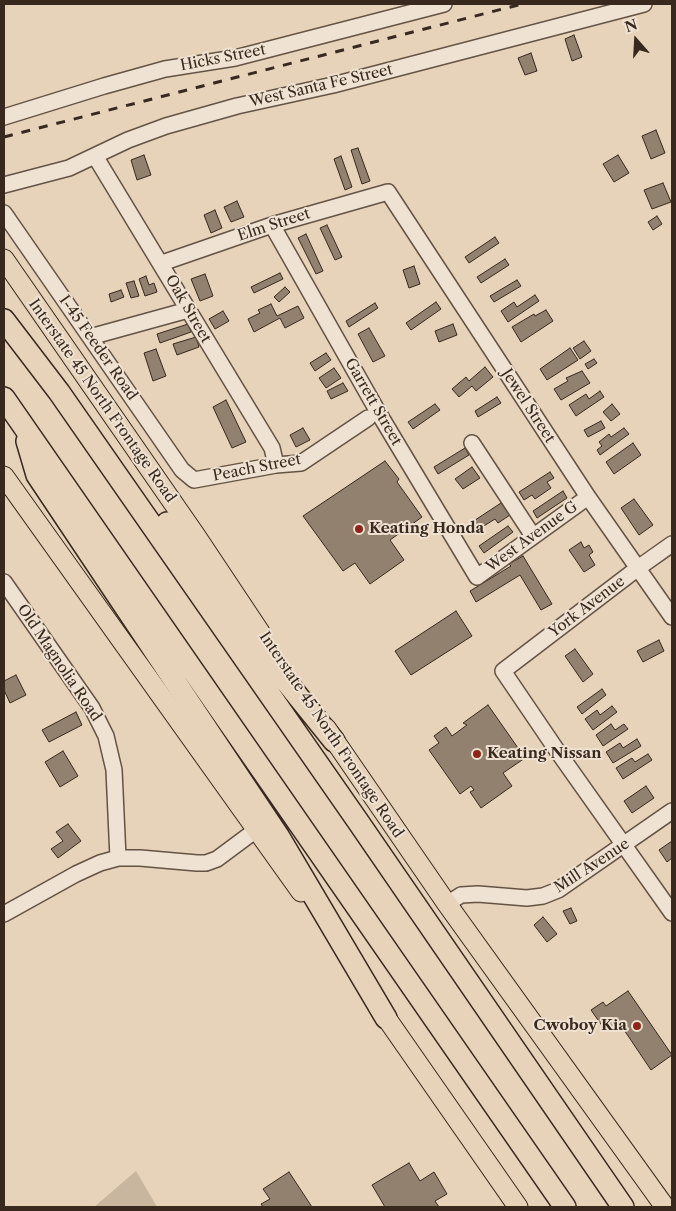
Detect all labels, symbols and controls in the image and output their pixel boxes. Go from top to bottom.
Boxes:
north arrow [611,15,661,65]
text: N [622,15,640,36]
street label: Hicks Street [179,41,267,75]
street label: West Santa Fe Street [247,61,395,111]
street label: Elm Street [235,205,313,245]
street label: Oak Street [161,272,215,346]
street label: I-45 Feeder Road [55,292,141,404]
street label: Interstate 45 North Frontage Road [25,296,179,506]
street label: Garrett Street [341,355,405,449]
street label: Jewel Street [497,366,559,446]
street label: Peach Street [211,451,303,485]
street label: West Avenue G [483,498,581,576]
place label: Keating Honda [369,520,484,538]
marker: Keating Honda [353,523,365,535]
street label: York Avenue [545,573,629,641]
street label: Old Magnolia Road [13,601,105,725]
street label: Interstate 45 North Frontage Road [255,629,407,841]
place label: Keating Nissan [487,745,602,763]
marker: Keating Nissan [471,748,483,760]
street label: Mill Avenue [551,835,633,897]
place label: Cwoboy Kia [533,1017,627,1035]
marker: Cwoboy Kia [631,1020,643,1032]

